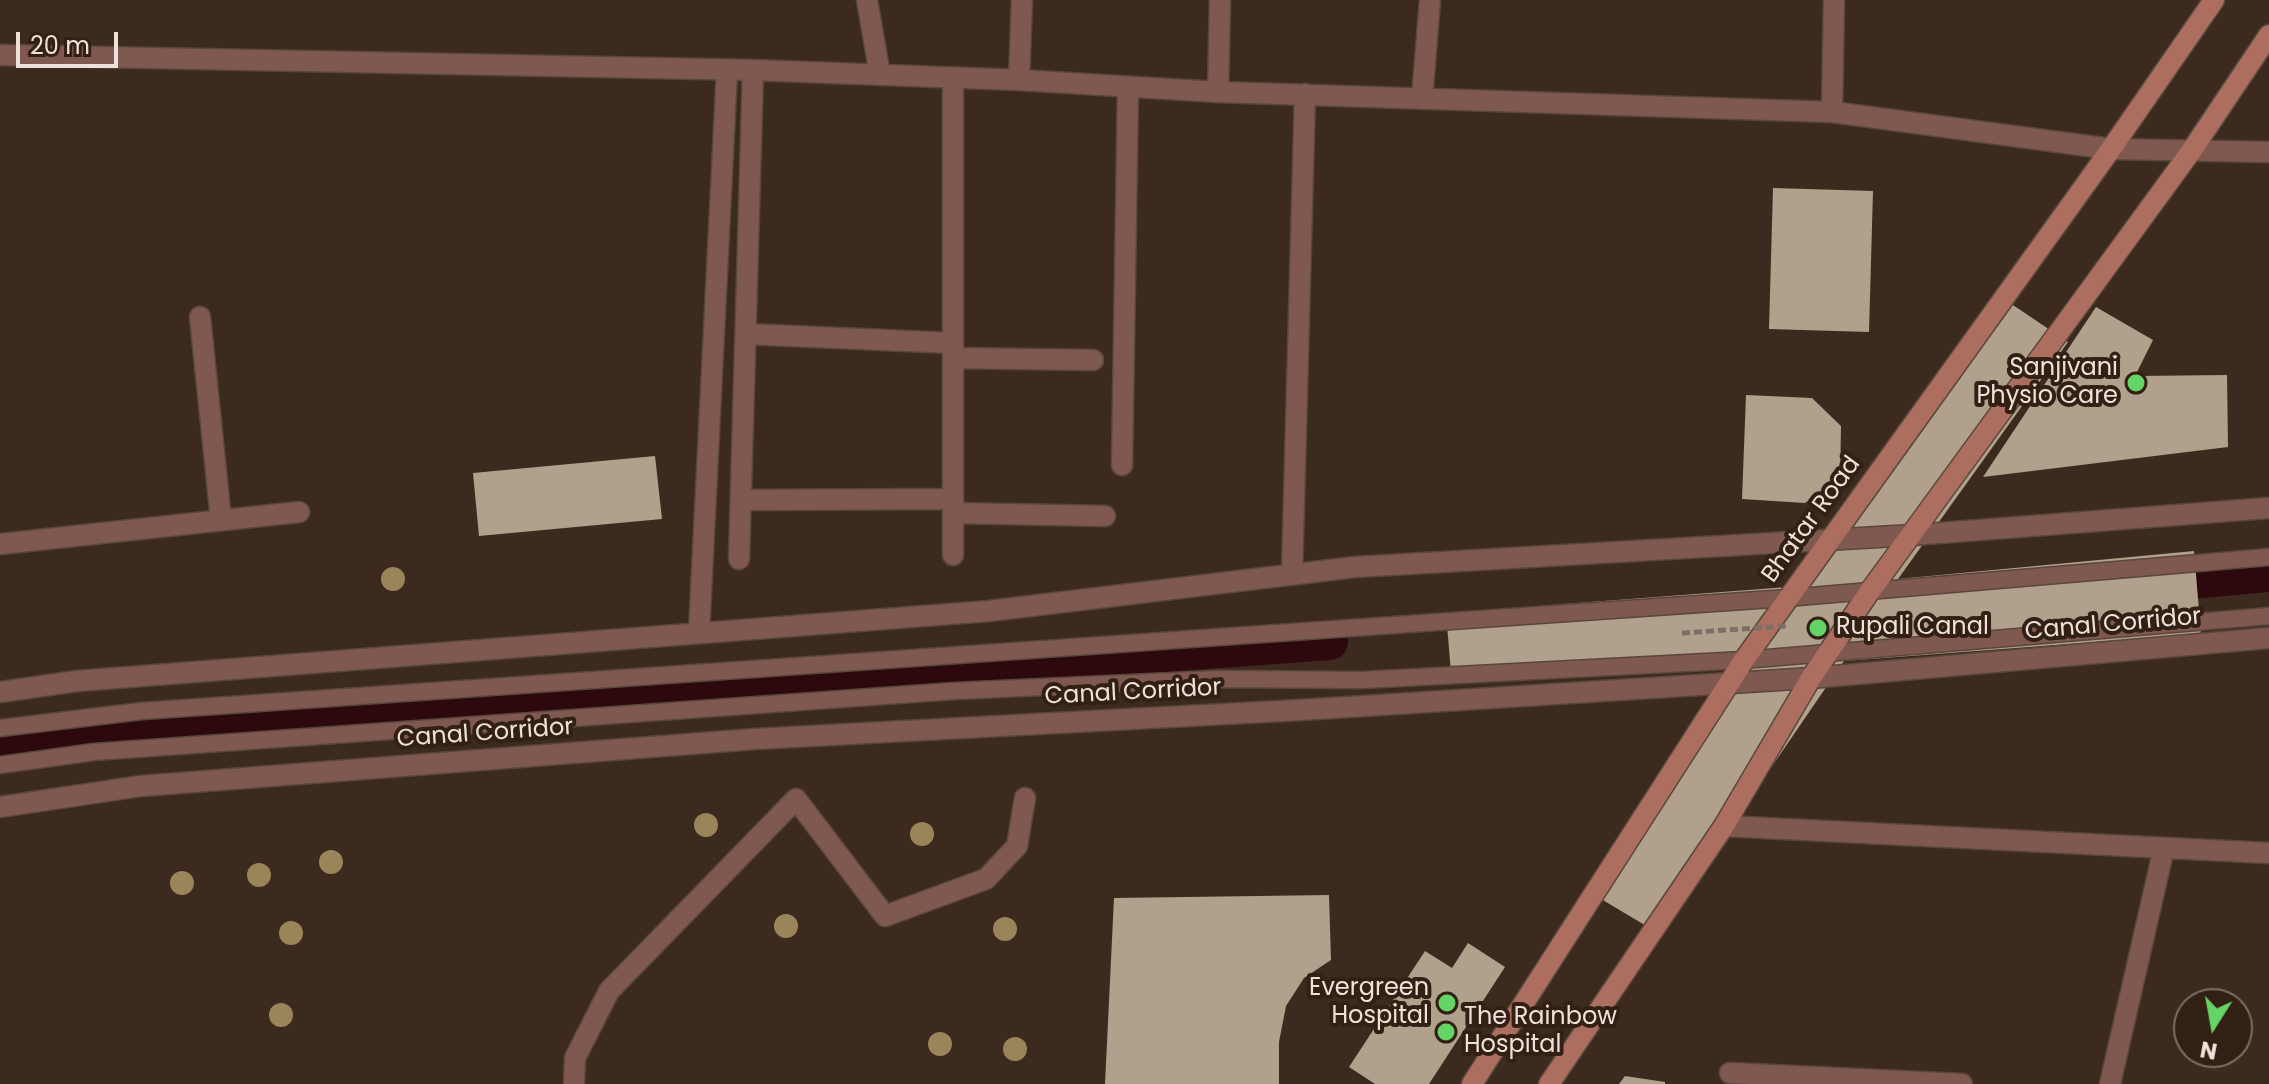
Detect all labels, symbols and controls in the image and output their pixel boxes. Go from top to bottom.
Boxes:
scale bar [20,16,122,66]
text: 20 m [30,29,90,62]
place label: Sanjivani Physio Care [1976,355,2118,411]
marker: Sanjivani Physio Care [2125,372,2147,394]
street label: Bhatar Road [1757,451,1867,589]
street label: Canal Corridor [2024,603,2202,647]
place label: Rupali Canal [1836,614,1989,642]
marker: Rupali Canal [1807,617,1829,639]
street label: Canal Corridor [1044,674,1222,712]
street label: Canal Corridor [396,713,574,755]
place label: Evergreen Hospital [1309,975,1429,1031]
north arrow [2173,988,2253,1068]
marker: Evergreen Hospital [1436,992,1458,1014]
place label: The Rainbow Hospital [1464,1004,1617,1060]
marker: The Rainbow Hospital [1435,1021,1457,1043]
text: N [2198,1033,2220,1067]

